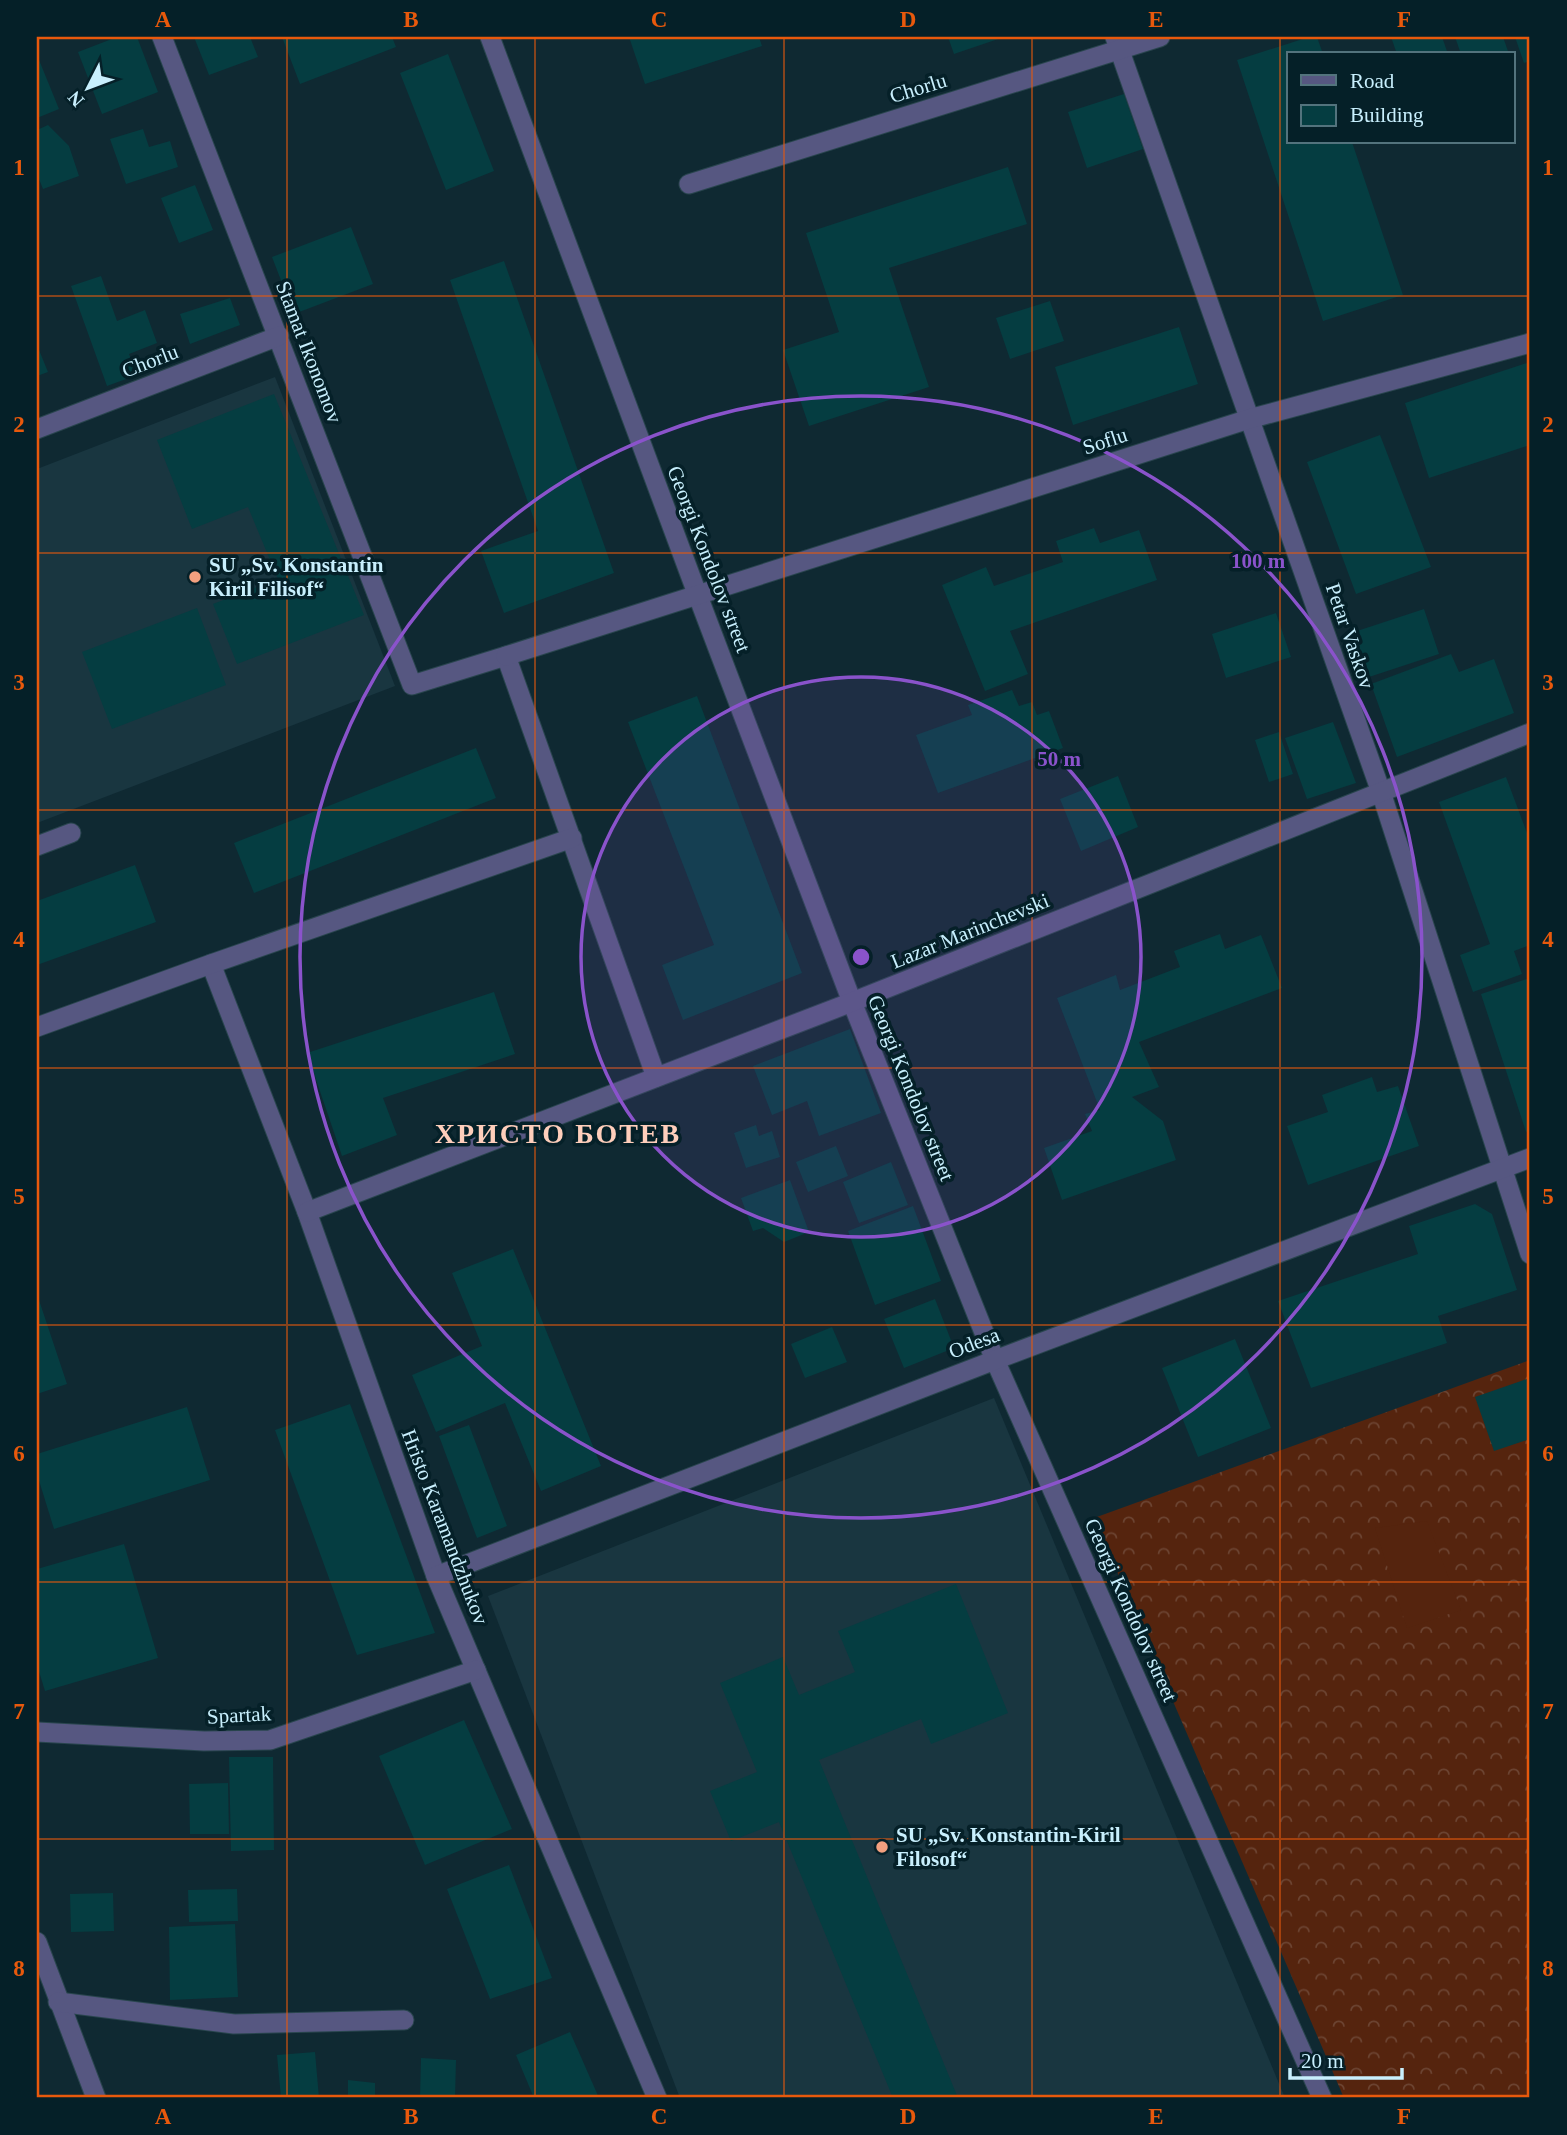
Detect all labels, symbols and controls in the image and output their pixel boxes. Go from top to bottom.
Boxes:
text: A [155,7,172,32]
text: B [403,7,419,32]
text: C [651,7,667,32]
text: D [900,7,916,32]
text: E [1148,7,1164,32]
text: F [1397,7,1411,32]
north arrow [52,52,122,122]
legend [1287,52,1514,144]
street label: Chorlu [887,68,950,108]
text: Road [1350,69,1395,93]
text: N [63,87,88,111]
text: Building [1350,103,1424,127]
text: 1 [13,155,25,180]
text: 1 [1542,155,1554,180]
street label: Stamat Ikonomov [271,278,347,427]
street label: Chorlu [118,339,182,383]
text: 2 [13,412,25,437]
text: 2 [1542,412,1554,437]
street label: Soflu [1080,422,1131,459]
street label: Georgi Kondolov street [662,462,756,656]
text: 100 m [1231,549,1286,573]
place label: SU „Sv. Konstantin Kiril Filisof“ [209,553,384,601]
marker: SU „Sv. Konstantin Kiril Filisof“ [187,569,203,585]
street label: Petar Vaskov [1321,580,1379,692]
text: 3 [13,670,25,695]
text: 3 [1542,670,1554,695]
text: 50 m [1037,747,1081,771]
street label: Lazar Marinchevski [887,888,1053,974]
text: 4 [13,927,25,952]
text: 4 [1542,927,1554,952]
centre of rings [849,945,873,969]
street label: Georgi Kondolov street [863,992,959,1184]
district label: ХРИСТО БОТЕВ [435,1118,681,1149]
text: 5 [13,1184,25,1209]
text: 5 [1542,1184,1554,1209]
street label: Odesa [945,1322,1003,1364]
street label: Hristo Karamandzhukov [397,1426,493,1628]
text: 6 [13,1441,25,1466]
text: 6 [1542,1441,1554,1466]
street label: Georgi Kondolov street [1080,1515,1182,1705]
text: 7 [13,1699,25,1724]
text: 7 [1542,1699,1554,1724]
street label: Spartak [206,1701,272,1729]
place label: SU „Sv. Konstantin-Kiril Filosof“ [896,1823,1121,1871]
marker: SU „Sv. Konstantin-Kiril Filosof“ [874,1839,890,1855]
text: 8 [13,1956,25,1981]
text: 8 [1542,1956,1554,1981]
scale bar [1290,2037,1402,2081]
text: 20 m [1301,2049,1344,2073]
text: A [155,2104,172,2129]
text: B [403,2104,419,2129]
text: C [651,2104,667,2129]
text: D [900,2104,916,2129]
text: E [1148,2104,1164,2129]
text: F [1397,2104,1411,2129]

